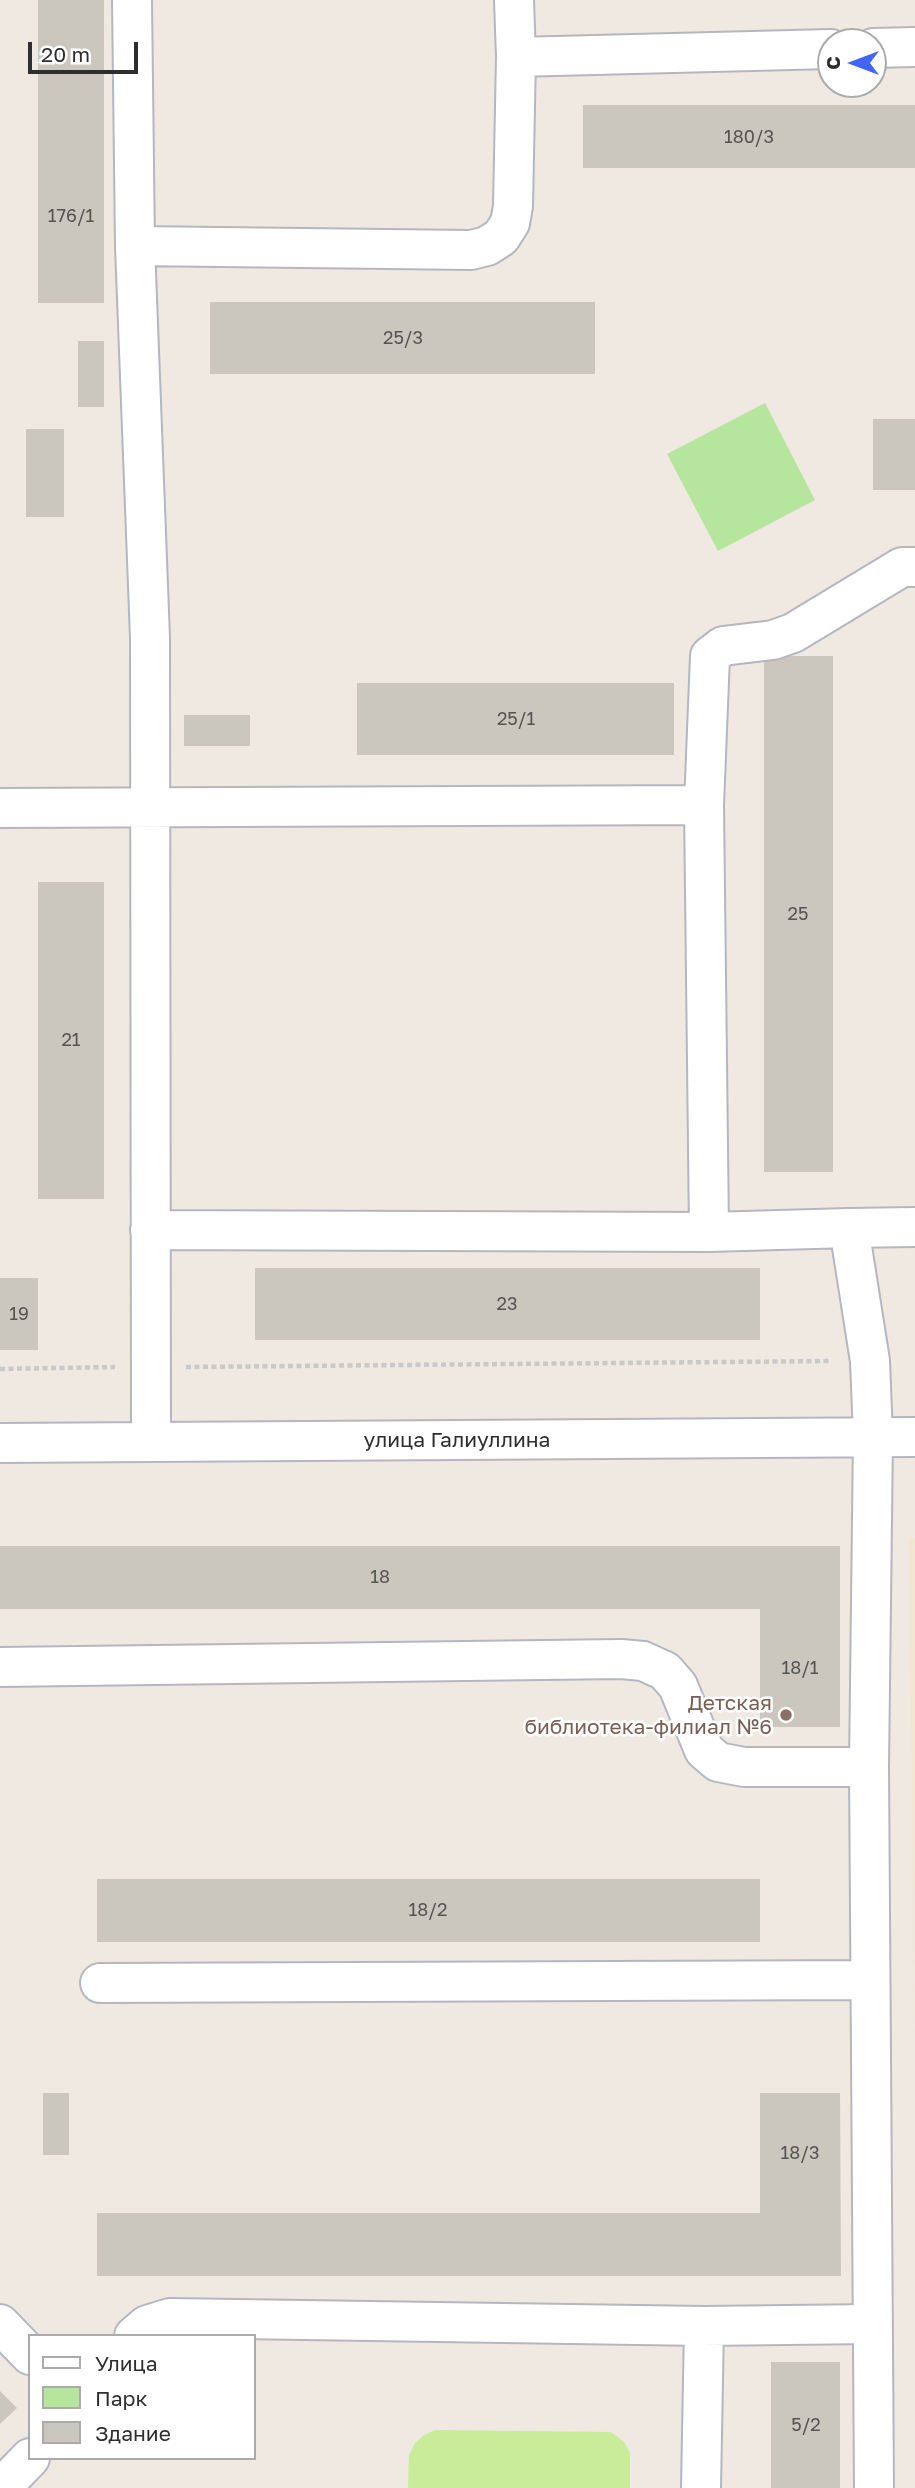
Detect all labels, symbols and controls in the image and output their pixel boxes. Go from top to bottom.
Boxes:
scale bar [32,28,142,72]
north arrow [817,28,887,98]
text: 20 m [41,41,90,67]
text: С [821,56,844,70]
house number: 180/3 [724,126,774,148]
house number: 176/1 [48,205,94,227]
house number: 25/3 [383,327,423,349]
house number: 25/1 [497,708,535,730]
house number: 25 [788,903,808,925]
house number: 21 [61,1029,81,1051]
house number: 23 [497,1293,517,1315]
house number: 19 [9,1303,29,1325]
street label: улица Галиуллина [364,1427,550,1453]
house number: 18 [370,1566,390,1588]
house number: 18/1 [781,1657,819,1679]
place label: Детская библиотека-филиал №6 [524,1690,772,1740]
marker: Детская библиотека-филиал №6 [778,1707,794,1723]
house number: 18/2 [409,1899,447,1921]
house number: 18/3 [781,2142,819,2164]
legend [28,2334,256,2460]
text: Улица [95,2350,158,2376]
text: Парк [95,2385,148,2411]
house number: 5/2 [791,2414,821,2436]
text: Здание [95,2420,171,2446]

